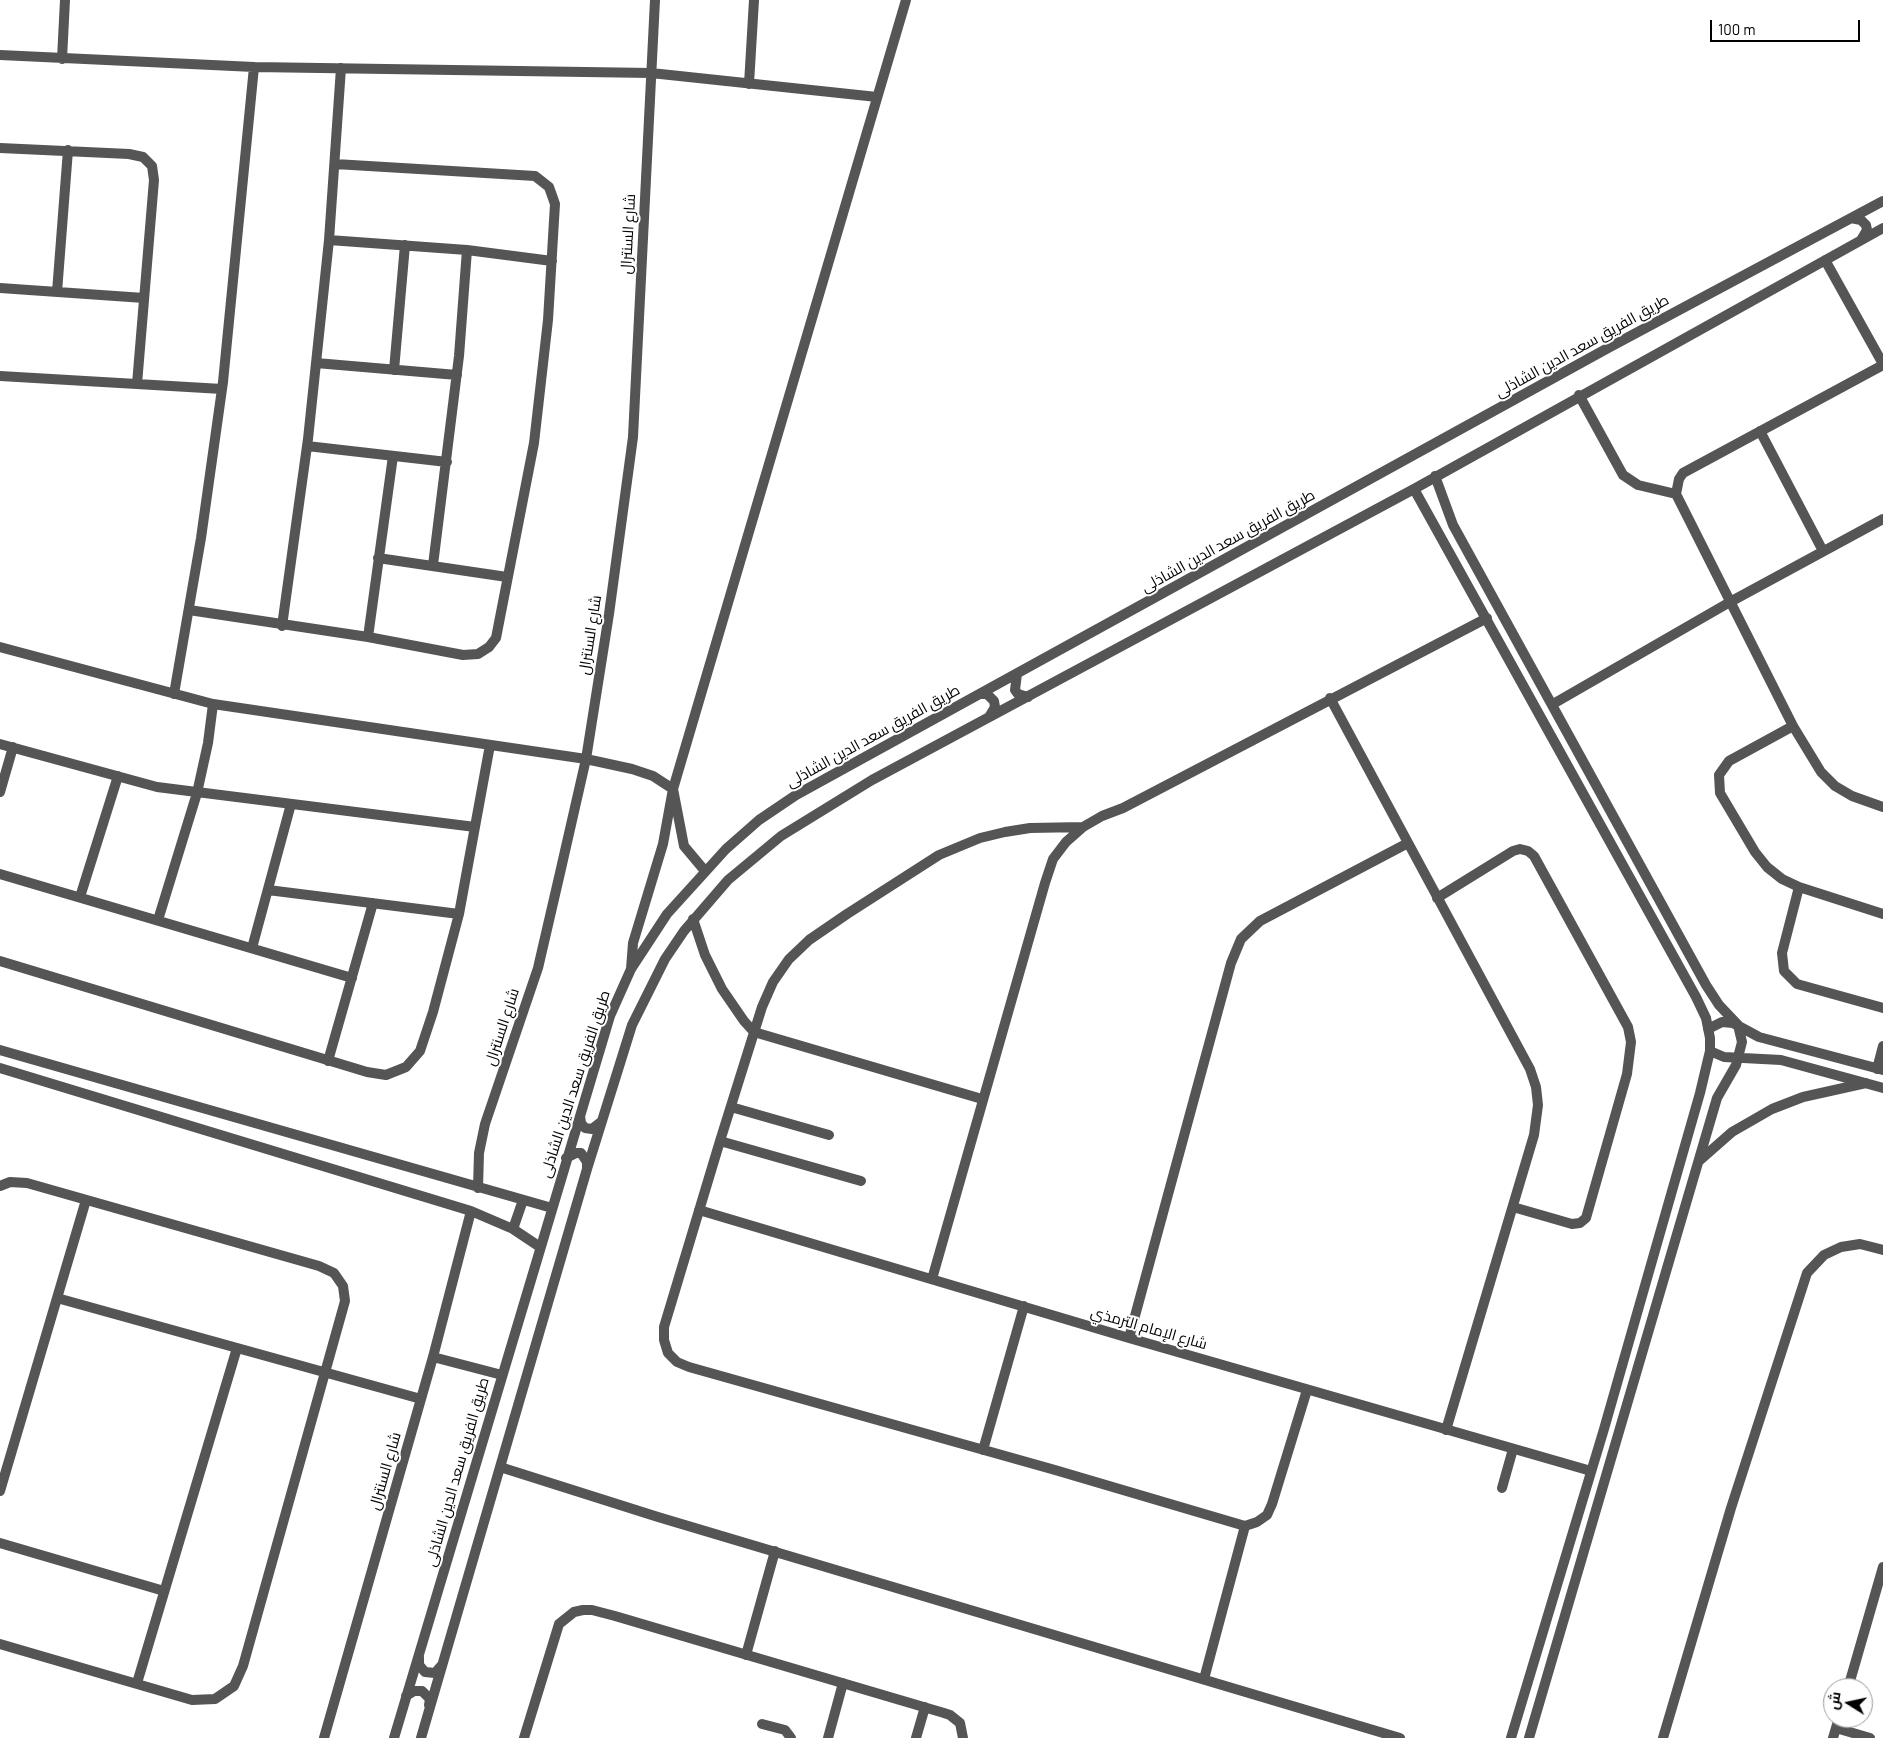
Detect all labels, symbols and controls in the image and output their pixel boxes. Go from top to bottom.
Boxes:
scale bar [1713,10,1863,42]
text: 100 m [1718,20,1756,38]
street label: شارع السنترال [617,193,639,275]
street label: طريق الفريق سعد الدين الشاذلى [1492,291,1672,401]
street label: طريق الفريق سعد الدين الشاذلى [1138,486,1318,596]
street label: شارع السنترال [575,594,605,676]
street label: طريق الفريق سعد الدين الشاذلى [783,681,963,791]
street label: شارع السنترال [481,986,523,1068]
street label: طريق الفريق سعد الدين الشاذلى [536,988,614,1180]
street label: شارع الإمام الترمذي [1089,1303,1209,1353]
street label: طريق الفريق سعد الدين الشاذلى [421,1375,493,1569]
street label: شارع السنترال [365,1430,405,1512]
north arrow [1823,1678,1873,1728]
text: ش [1824,1690,1844,1711]

